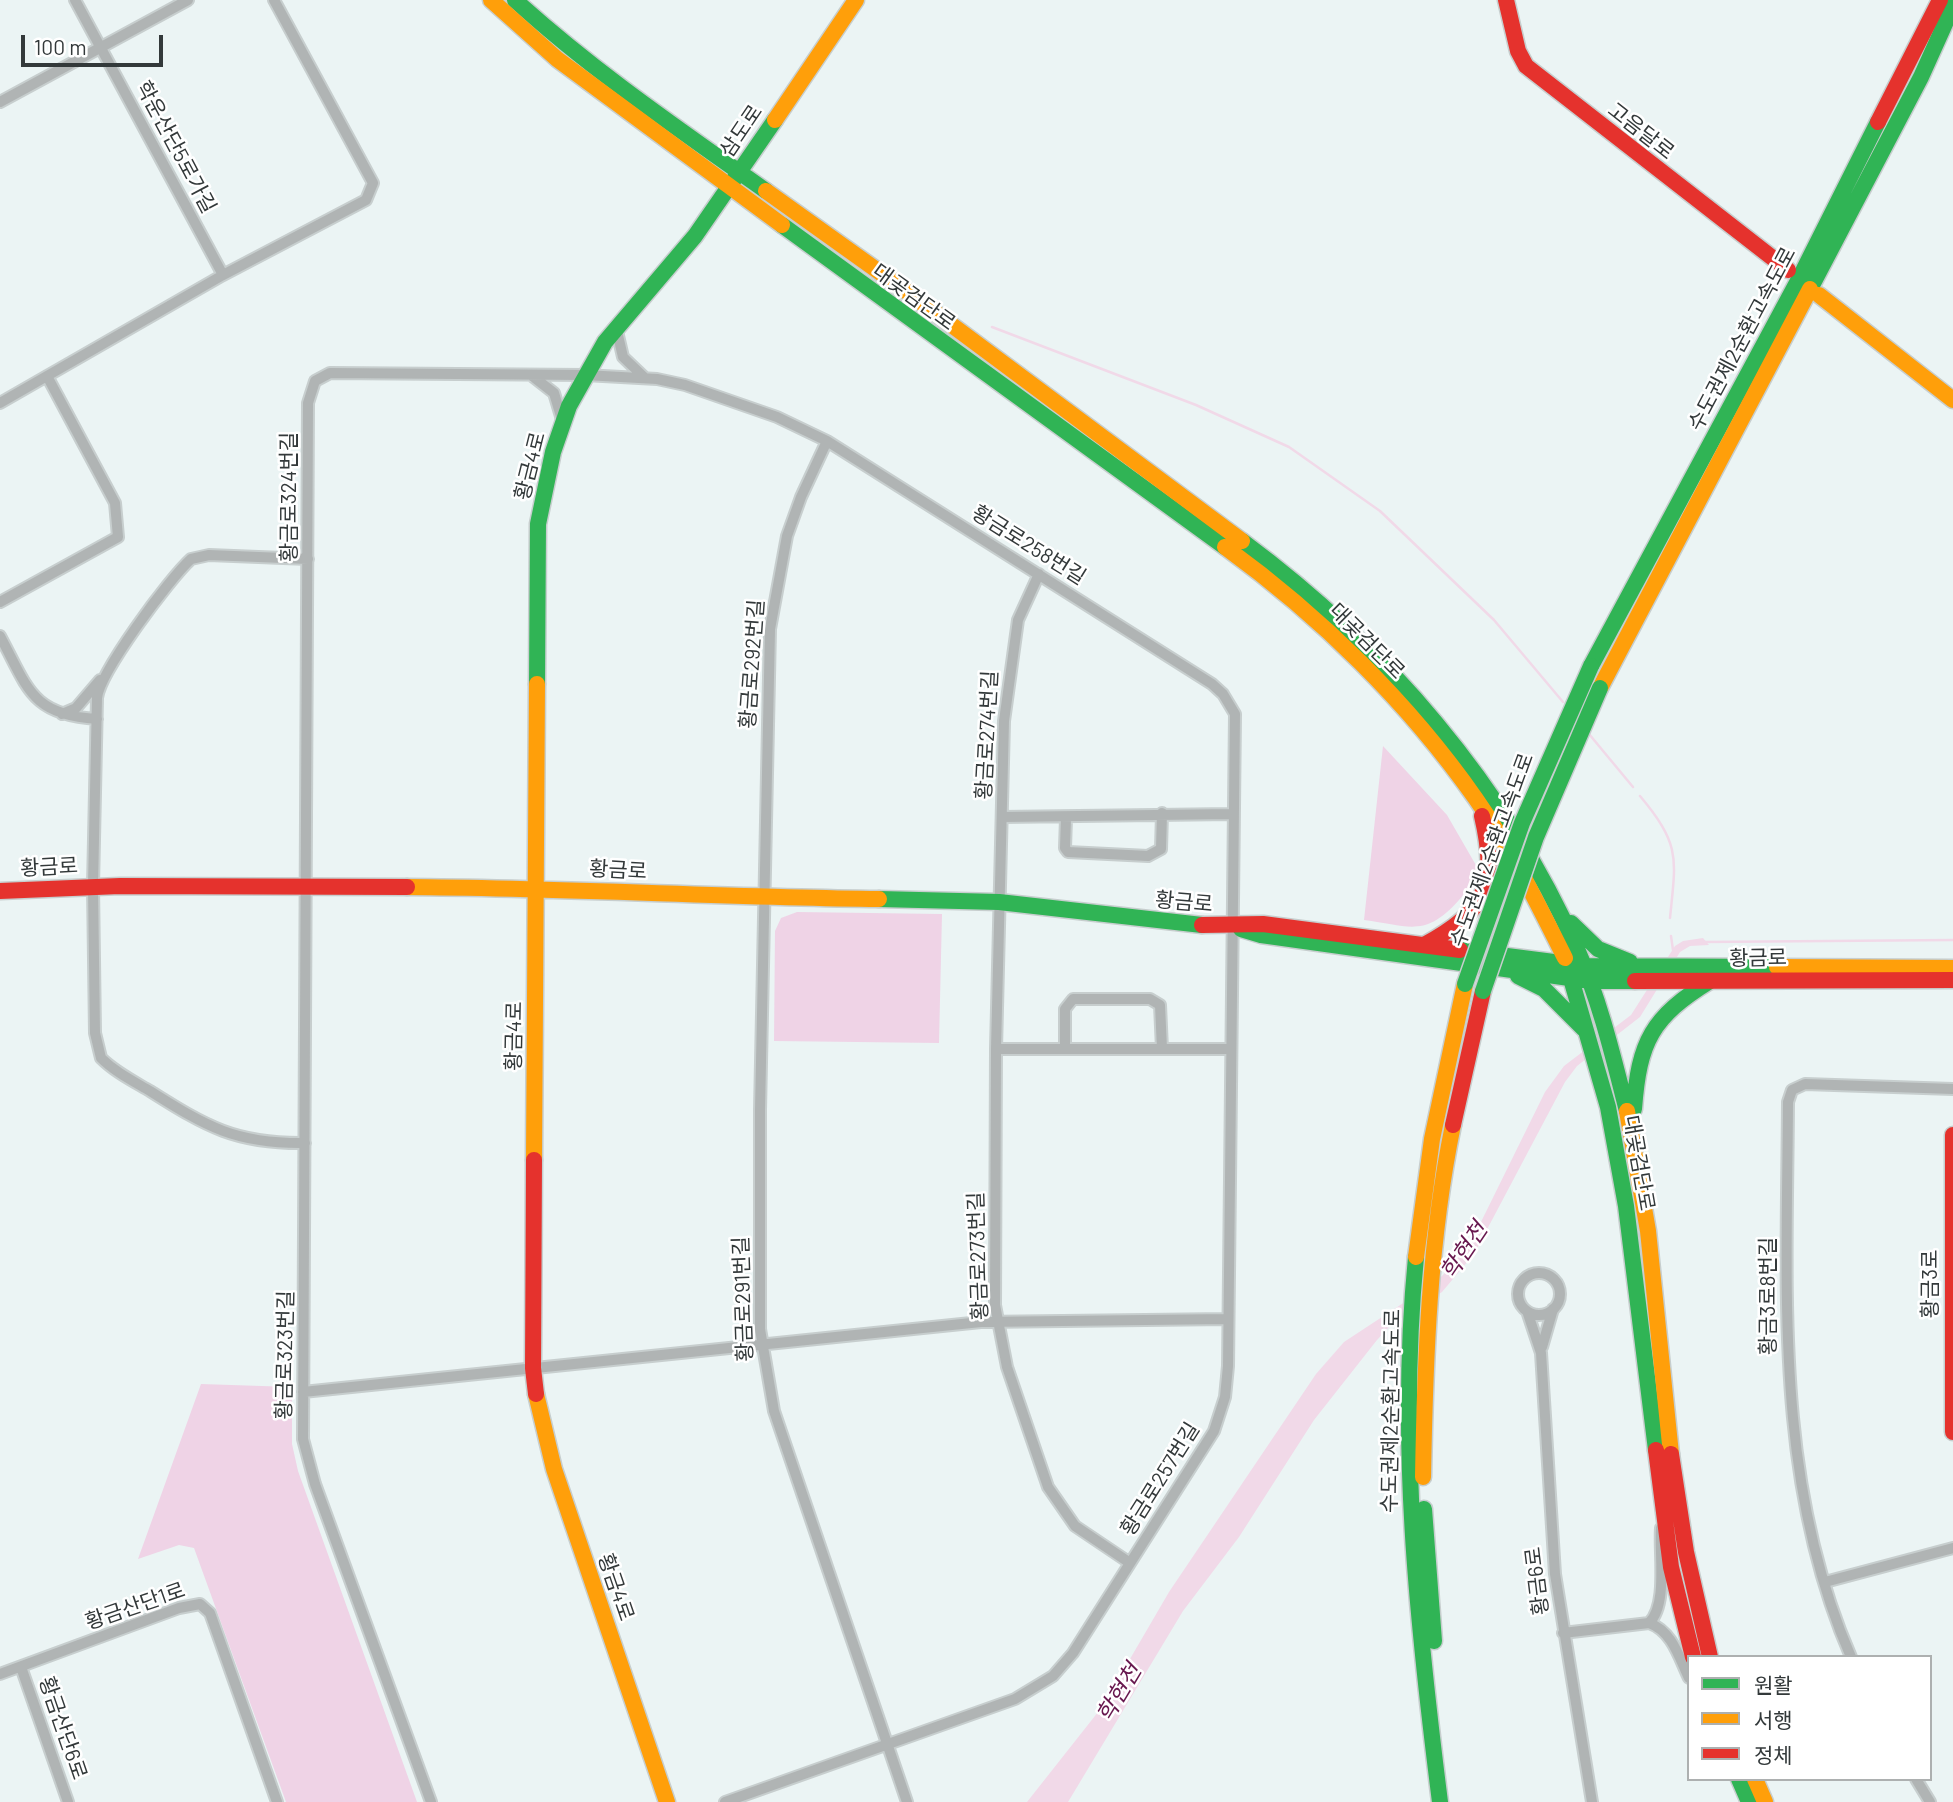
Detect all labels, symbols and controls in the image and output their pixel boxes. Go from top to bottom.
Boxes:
scale bar [24,21,166,65]
text: 100 m [34,34,87,59]
street label: 학운산단5로가길 [131,77,221,217]
street label: 고음달로 [1603,97,1679,165]
street label: 삼도로 [714,100,768,162]
street label: 수도권제2순환고속도로 [1683,243,1801,435]
street label: 대곶검단로 [868,258,960,336]
street label: 황금4로 [509,429,551,503]
street label: 황금로324번길 [276,432,302,562]
street label: 황금로258번길 [967,500,1091,590]
street label: 황금로292번길 [735,598,769,730]
street label: 대곶검단로 [1324,598,1410,684]
street label: 황금로274번길 [971,670,1003,800]
street label: 수도권제2순환고속도로 [1445,750,1539,950]
street label: 황금로 [19,853,79,881]
street label: 황금로 [588,856,648,884]
street label: 황금로 [1154,887,1214,917]
street label: 황금로 [1729,945,1787,971]
street label: 황금4로 [501,1001,527,1071]
street label: 대곶검단로 [1618,1113,1660,1213]
street label: 황금로273번길 [963,1191,993,1321]
water label: 학현천 [1435,1217,1493,1285]
street label: 황금로291번길 [728,1236,758,1362]
street label: 황금3로8번길 [1755,1237,1781,1355]
street label: 황금3로 [1917,1250,1943,1318]
street label: 황금로323번길 [271,1290,299,1420]
street label: 수도권제2순환고속도로 [1377,1309,1405,1513]
street label: 황금로257번길 [1115,1418,1205,1540]
street label: 황금6로 [1520,1545,1554,1617]
street label: 황금4로 [593,1550,639,1624]
street label: 황금산단1로 [82,1577,188,1635]
legend [1687,1655,1932,1781]
water label: 학현천 [1091,1659,1147,1727]
text: 원활 [1754,1672,1793,1697]
street label: 황금산단6로 [34,1673,92,1783]
text: 서행 [1754,1707,1793,1732]
text: 정체 [1754,1742,1793,1767]

